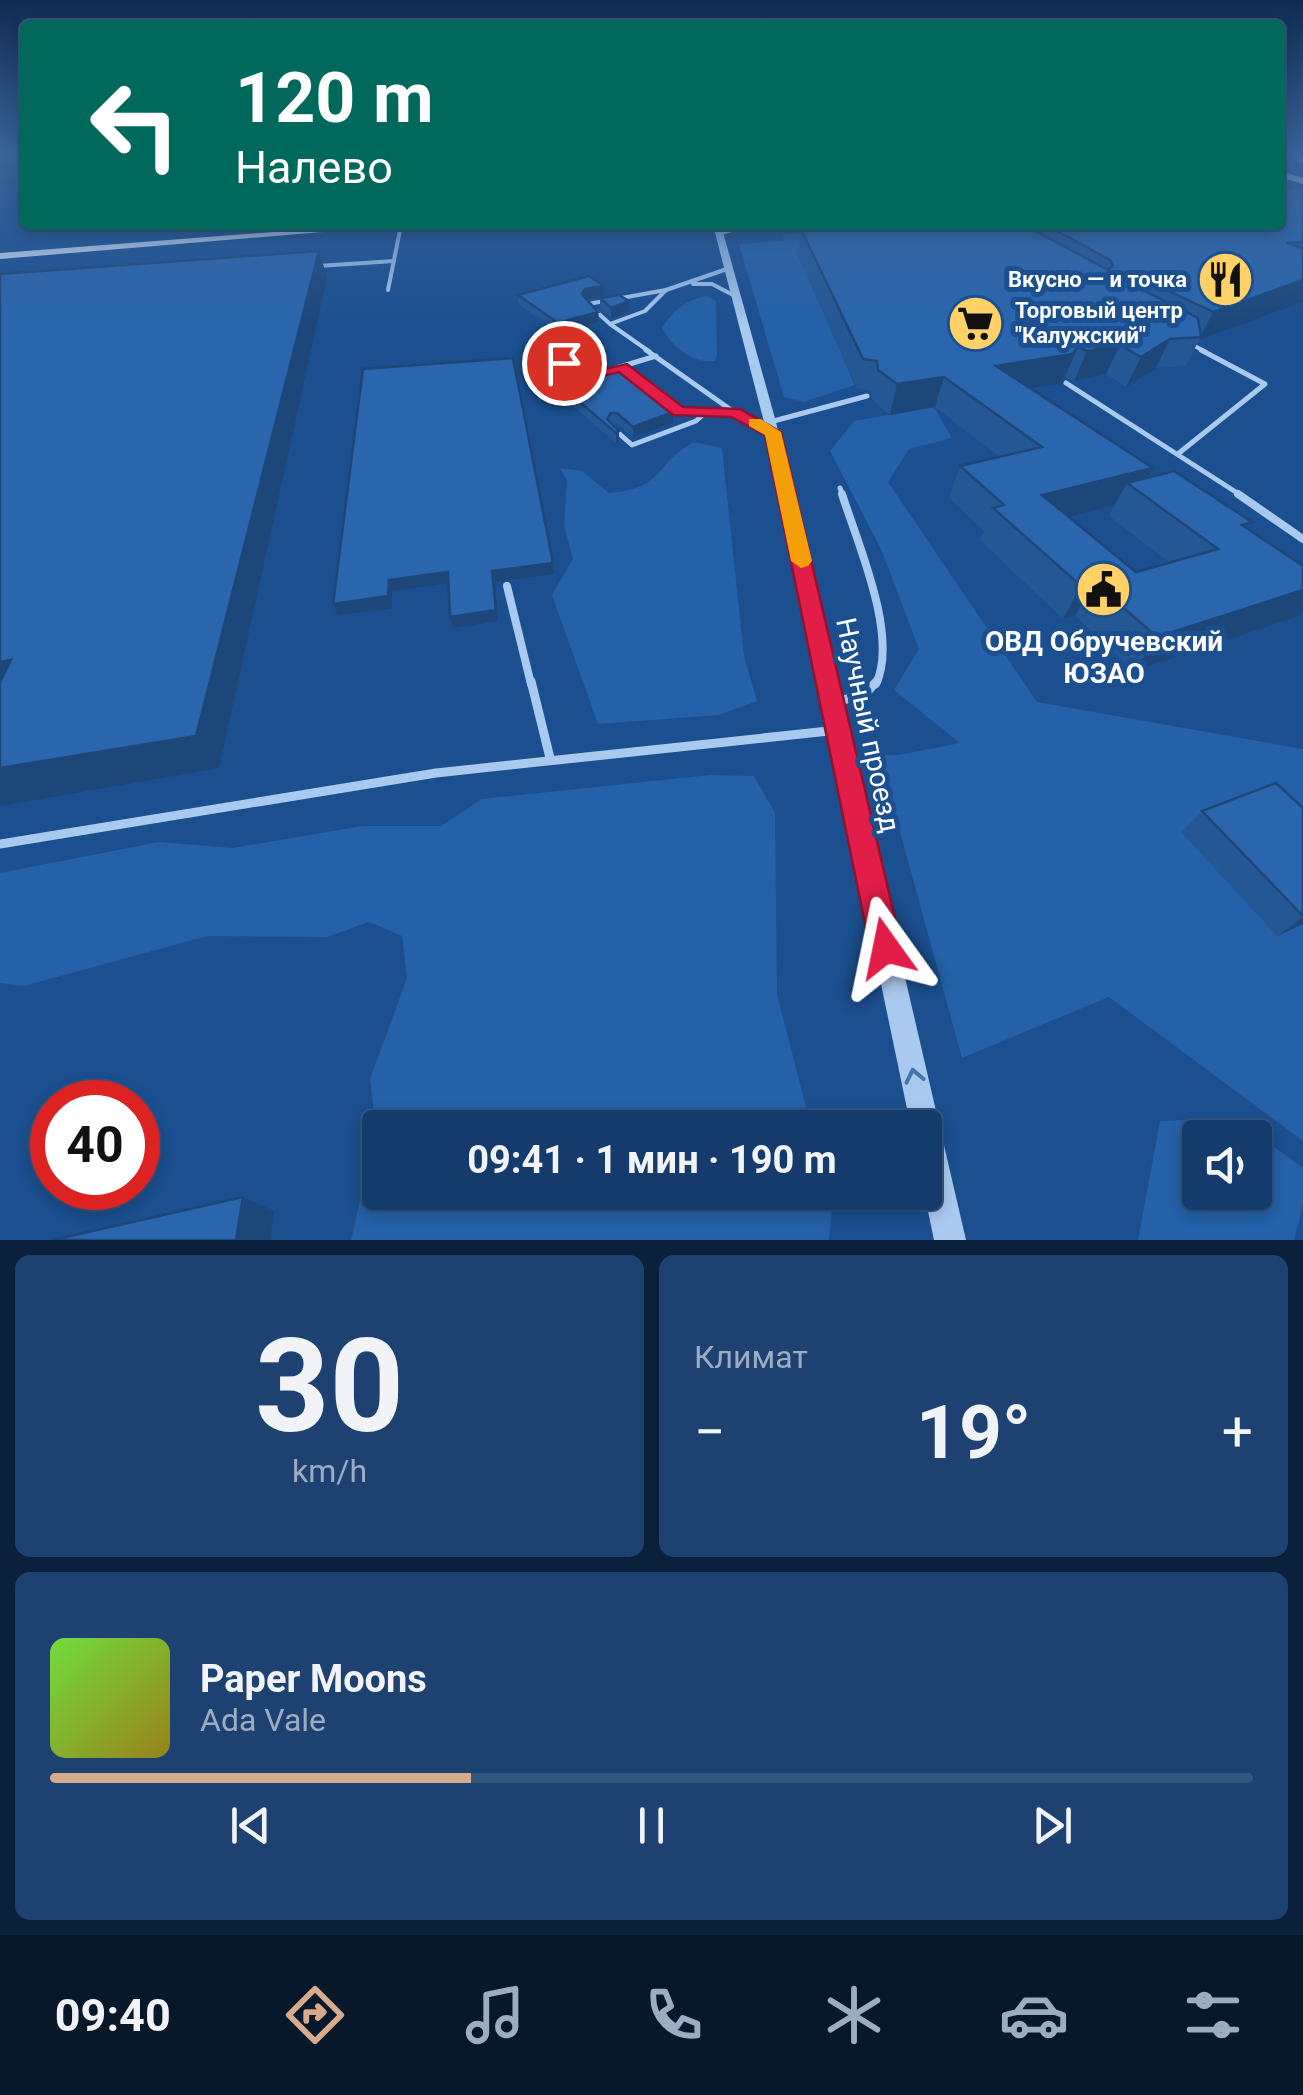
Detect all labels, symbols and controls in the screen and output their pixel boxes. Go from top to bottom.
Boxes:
text: 120 m [235,57,434,139]
icon: left [70,60,200,190]
text: Налево [235,141,393,194]
restaurant icon: Вкусно — и точка [1196,249,1256,309]
place label: Вкусно — и точка [1008,267,1187,292]
supermarket icon: Торговый центр "Калужский" [946,293,1006,353]
place label: Торговый центр "Калужский" [1015,298,1183,348]
pin [522,321,607,406]
icon: arrive [537,336,592,391]
public building icon: ОВД Обручевский ЮЗАО [1074,560,1134,620]
street label: Научный проезд [829,615,907,835]
place label: ОВД Обручевский ЮЗАО [985,625,1223,690]
position arrow [834,896,938,1000]
one-way arrow [905,1068,926,1085]
speed limit sign: 40 [30,1080,160,1210]
map controls [1182,1120,1272,1210]
button: sound [1182,1120,1272,1210]
text: 09:41 · 1 мин · 190 m [467,1138,837,1182]
text: 30 [255,1310,404,1463]
text: Климат [694,1338,808,1376]
text: 19° [916,1388,1031,1476]
text: − [694,1400,725,1464]
text: + [1222,1400,1253,1464]
text: km/h [292,1452,367,1490]
text: Paper Moons [200,1657,427,1701]
text: Ada Vale [200,1701,326,1739]
icon: previous [223,1798,278,1853]
icon: pause [624,1798,679,1853]
icon: next [1025,1798,1080,1853]
icon: directions [280,1980,350,2050]
icon: music [460,1980,530,2050]
icon: phone [639,1980,709,2050]
icon: climate [819,1980,889,2050]
icon: car [999,1980,1069,2050]
icon: filters [1178,1980,1248,2050]
text: 09:40 [55,1989,171,2042]

